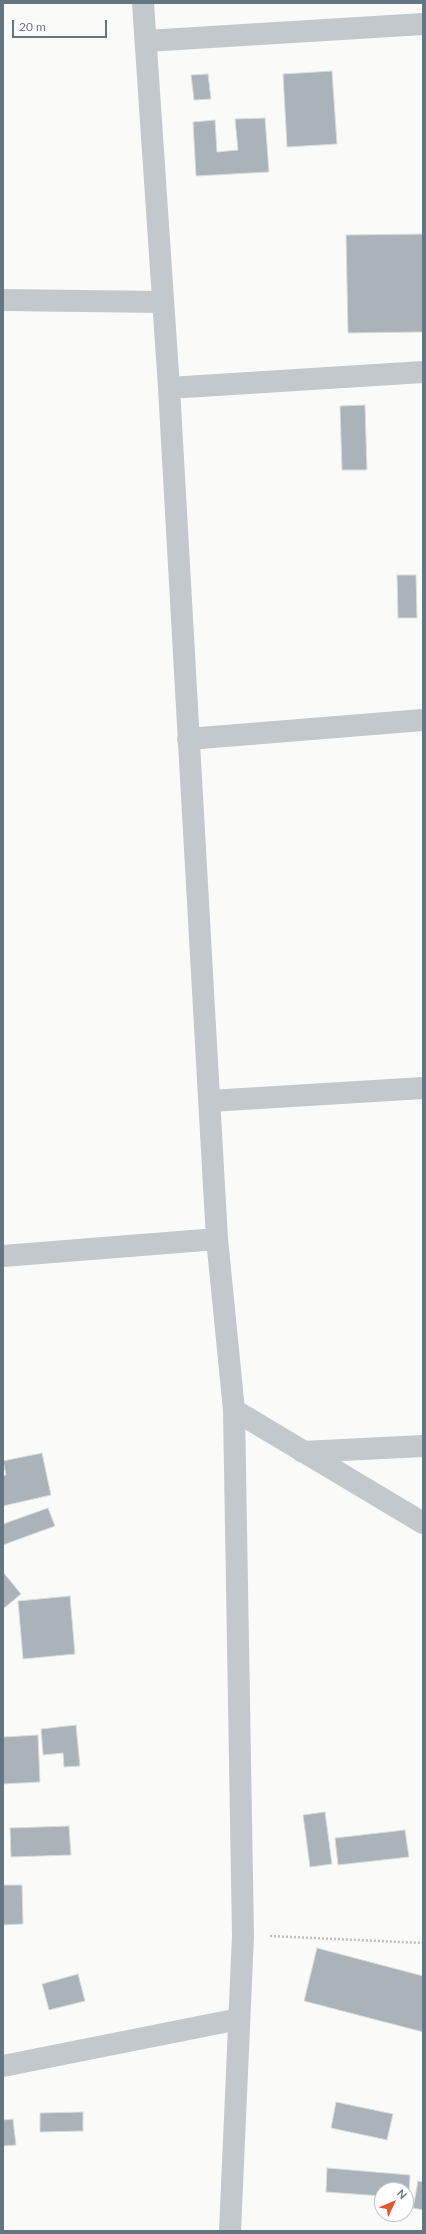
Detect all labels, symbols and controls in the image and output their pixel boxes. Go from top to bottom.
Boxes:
scale bar [14,12,109,38]
text: 20 m [19,19,46,34]
north arrow [374,2182,414,2222]
text: N [395,2186,410,2202]

